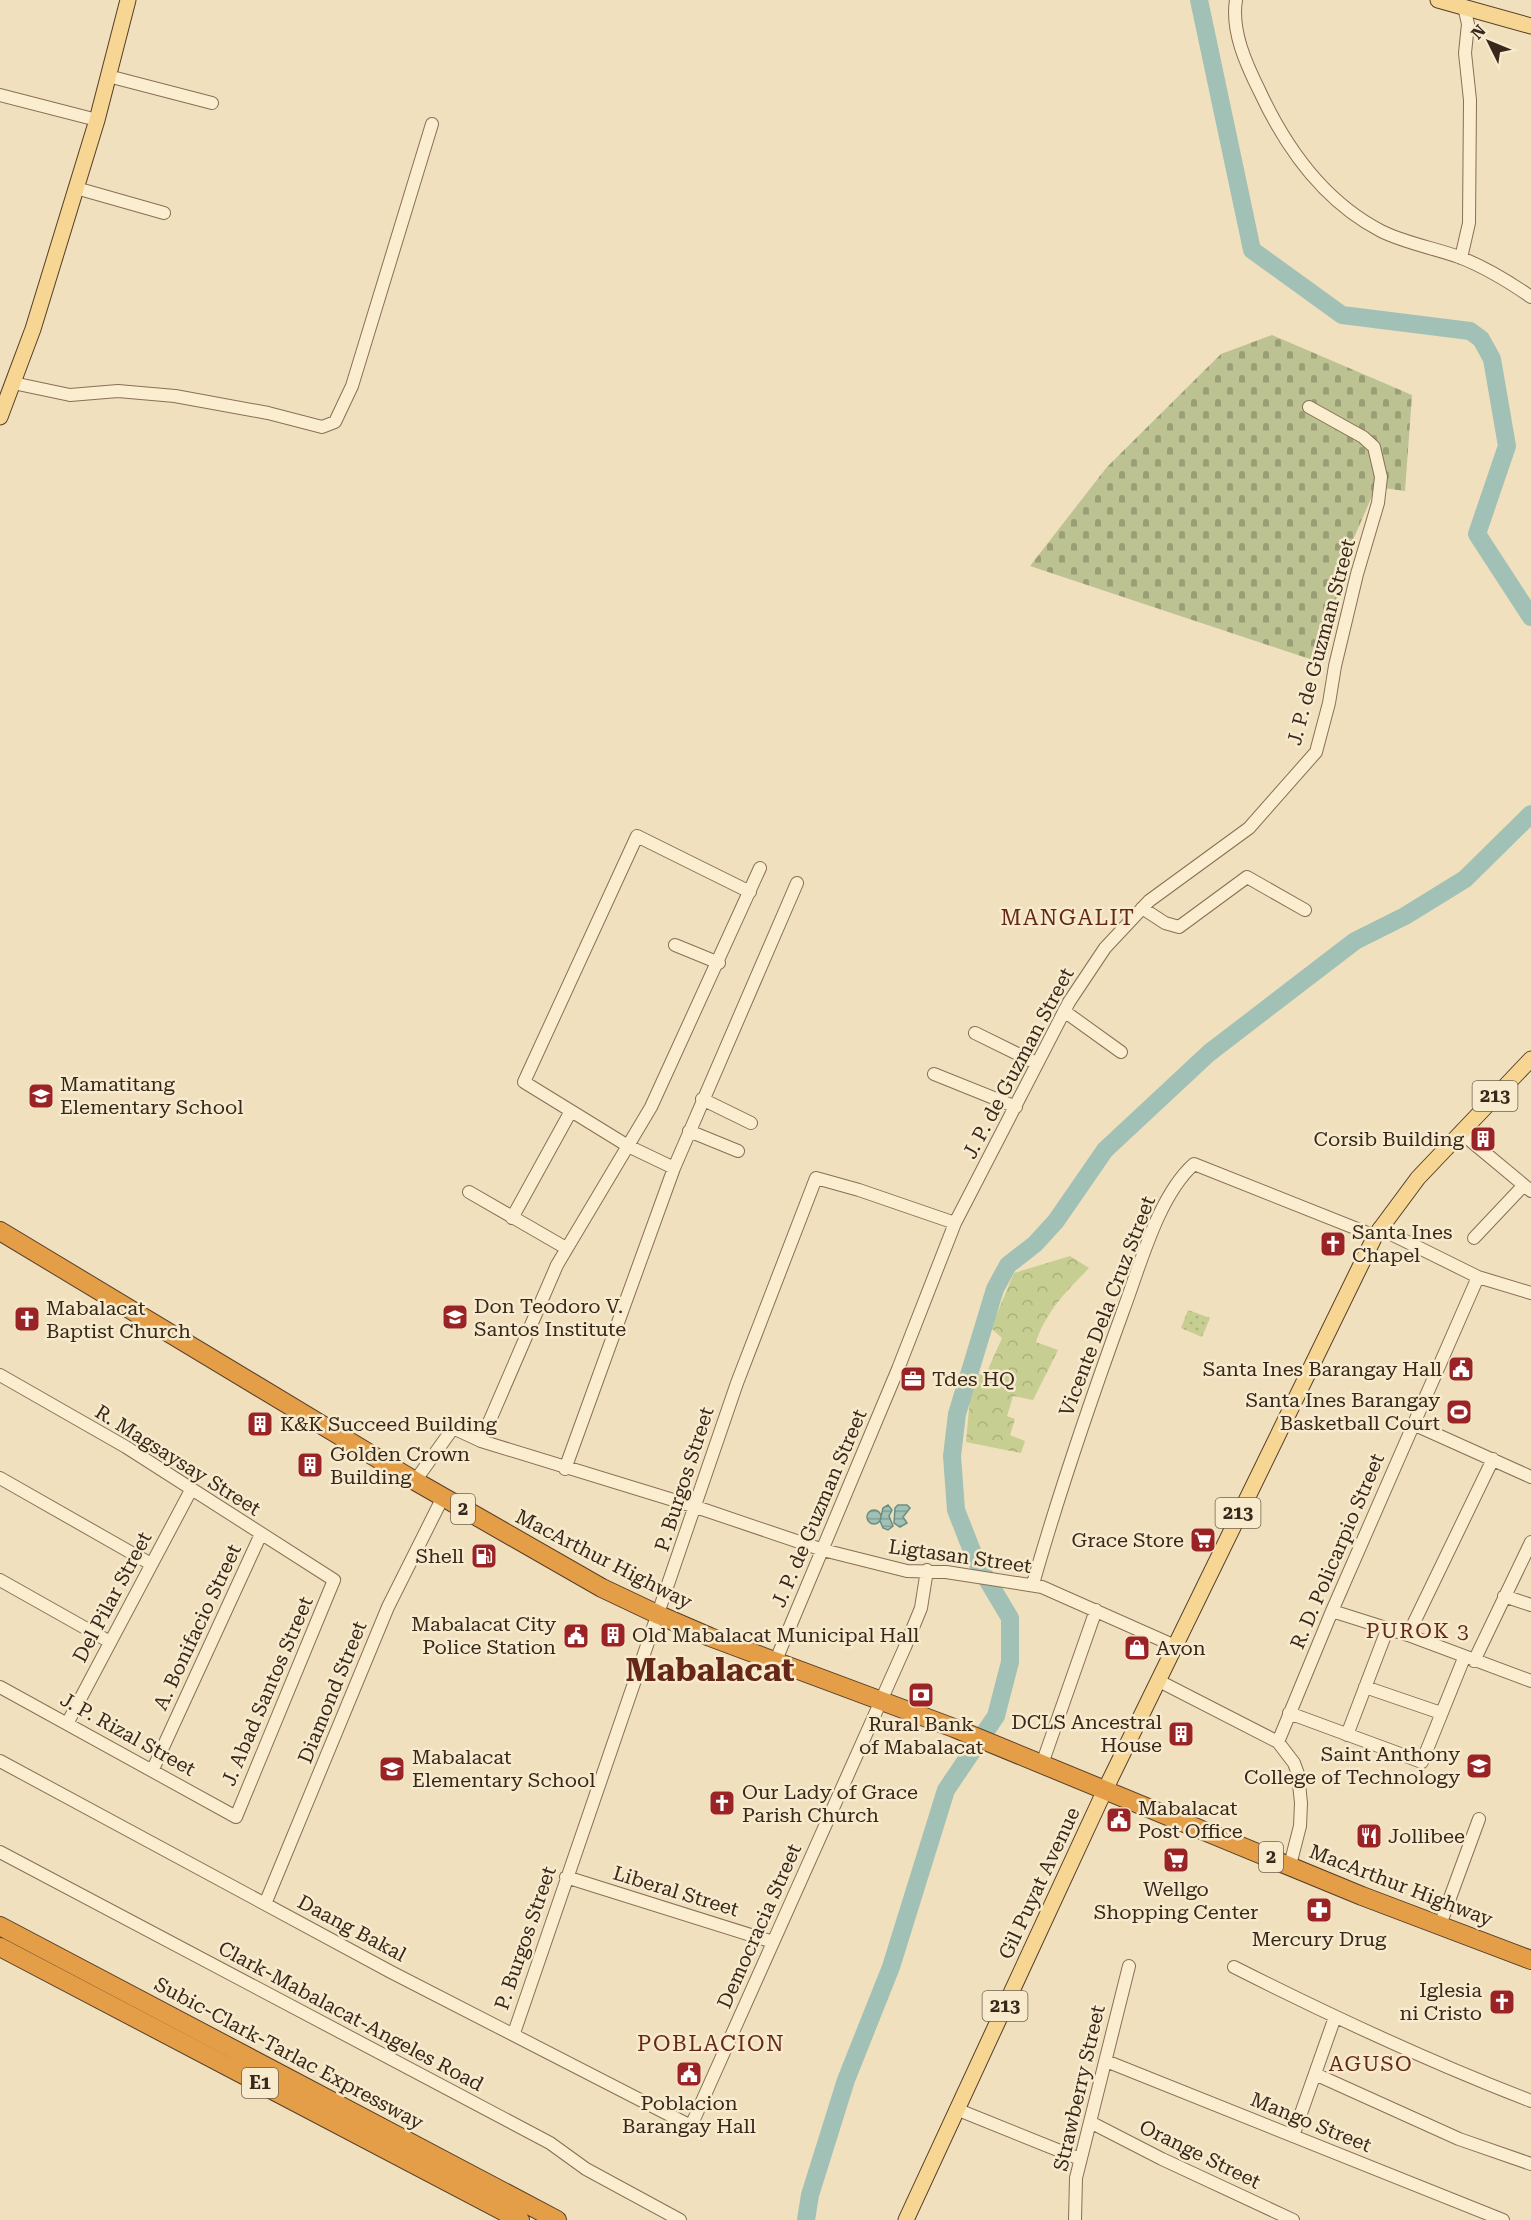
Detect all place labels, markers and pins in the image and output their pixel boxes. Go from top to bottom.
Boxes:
place label: Mamatitang Elementary School [60,1072,243,1119]
school or university icon: Mamatitang Elementary School [26,1081,56,1111]
building icon: Corsib Building [1468,1124,1498,1154]
place label: Corsib Building [1314,1127,1465,1151]
place label: Santa Ines Chapel [1352,1220,1452,1267]
church icon: Santa Ines Chapel [1318,1229,1348,1259]
place label: Don Teodoro V. Santos Institute [474,1294,626,1341]
place label: Mabalacat Baptist Church [46,1296,191,1343]
school or university icon: Don Teodoro V. Santos Institute [440,1302,470,1332]
church icon: Mabalacat Baptist Church [12,1304,42,1334]
public building icon: Santa Ines Barangay Hall [1446,1354,1476,1384]
place label: Santa Ines Barangay Hall [1203,1357,1442,1381]
office icon: Tdes HQ [898,1364,928,1394]
place label: Tdes HQ [932,1367,1015,1391]
place label: Santa Ines Barangay Basketball Court [1245,1388,1441,1435]
sports icon: Santa Ines Barangay Basketball Court [1444,1397,1474,1427]
building icon: K&K Succeed Building [245,1409,275,1439]
place label: K&K Succeed Building [280,1412,498,1436]
place label: Golden Crown Building [330,1442,470,1489]
building icon: Golden Crown Building [295,1450,325,1480]
supermarket icon: Grace Store [1188,1525,1218,1555]
place label: Grace Store [1072,1528,1184,1552]
fuel station icon: Shell [469,1541,499,1571]
place label: Shell [415,1544,464,1568]
place label: Mabalacat City Police Station [411,1612,556,1659]
building icon: Old Mabalacat Municipal Hall [598,1620,628,1650]
public building icon: Mabalacat City Police Station [561,1621,591,1651]
place label: Old Mabalacat Municipal Hall [632,1623,919,1647]
shop icon: Avon [1122,1633,1152,1663]
place label: Avon [1156,1636,1206,1660]
bank icon: Rural Bank of Mabalacat [906,1680,936,1710]
place label: DCLS Ancestral House [1011,1710,1162,1757]
place label: Rural Bank of Mabalacat [859,1712,984,1759]
building icon: DCLS Ancestral House [1166,1719,1196,1749]
place label: Saint Anthony College of Technology [1244,1742,1460,1789]
place label: Mabalacat Elementary School [412,1745,595,1792]
school or university icon: Saint Anthony College of Technology [1464,1751,1494,1781]
school or university icon: Mabalacat Elementary School [377,1754,407,1784]
place label: Our Lady of Grace Parish Church [742,1780,918,1827]
church icon: Our Lady of Grace Parish Church [707,1788,737,1818]
place label: Mabalacat Post Office [1138,1796,1243,1843]
public building icon: Mabalacat Post Office [1104,1805,1134,1835]
restaurant icon: Jollibee [1354,1821,1384,1851]
place label: Jollibee [1388,1824,1465,1848]
supermarket icon: Wellgo Shopping Center [1161,1845,1191,1875]
place label: Wellgo Shopping Center [1094,1877,1258,1924]
pharmacy icon: Mercury Drug [1304,1895,1334,1925]
place label: Mercury Drug [1252,1927,1387,1951]
place label: Iglesia ni Cristo [1399,1978,1482,2025]
church icon: Iglesia ni Cristo [1487,1987,1517,2017]
public building icon: Poblacion Barangay Hall [674,2059,704,2089]
place label: Poblacion Barangay Hall [622,2091,756,2138]

